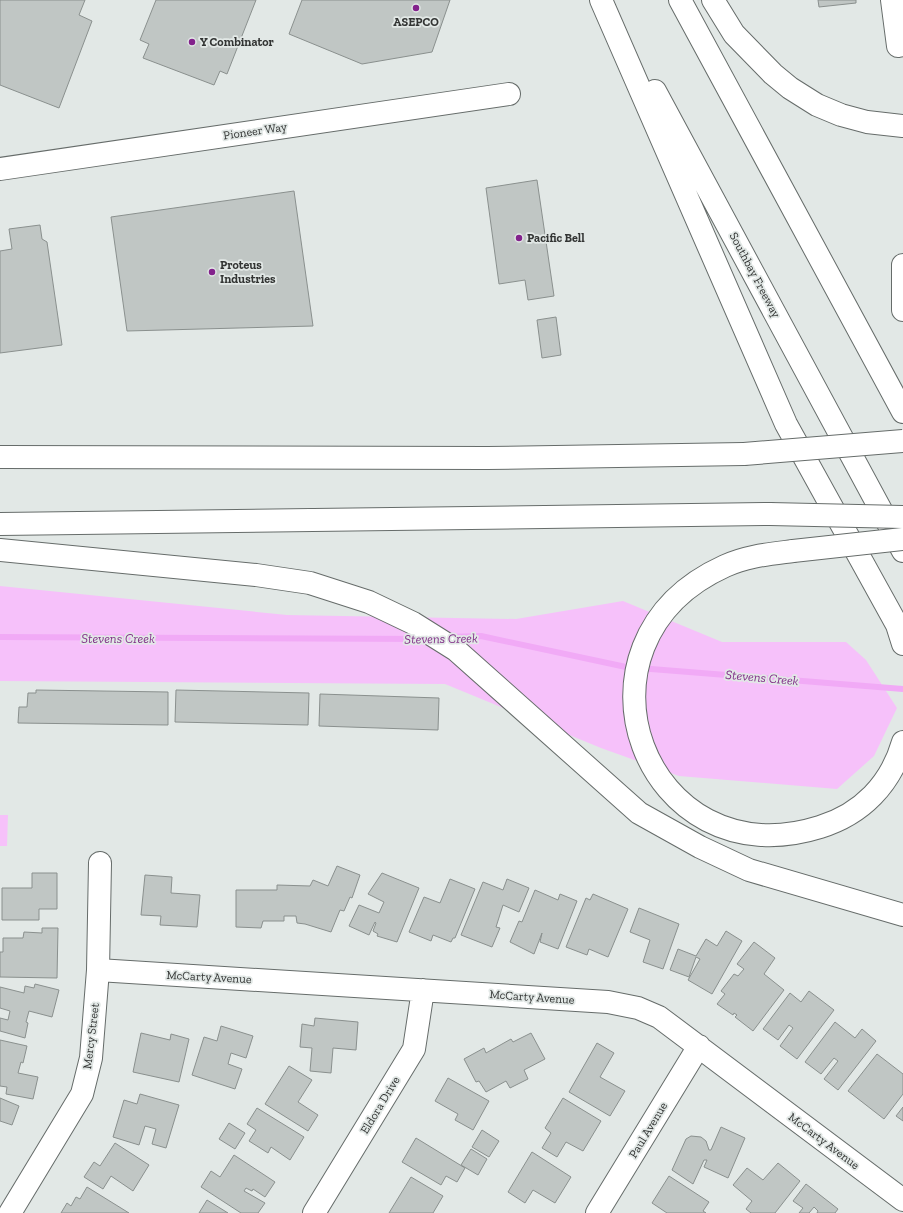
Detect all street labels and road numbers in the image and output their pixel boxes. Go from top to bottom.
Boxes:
street label: Pioneer Way [222,119,289,142]
street label: Southbay Freeway [727,230,784,321]
street label: McCarty Avenue [166,968,252,986]
street label: McCarty Avenue [489,987,575,1007]
street label: Mercy Street [80,1001,102,1070]
street label: Eldora Drive [357,1073,403,1136]
street label: Paul Avenue [626,1099,670,1161]
street label: McCarty Avenue [786,1110,862,1172]

